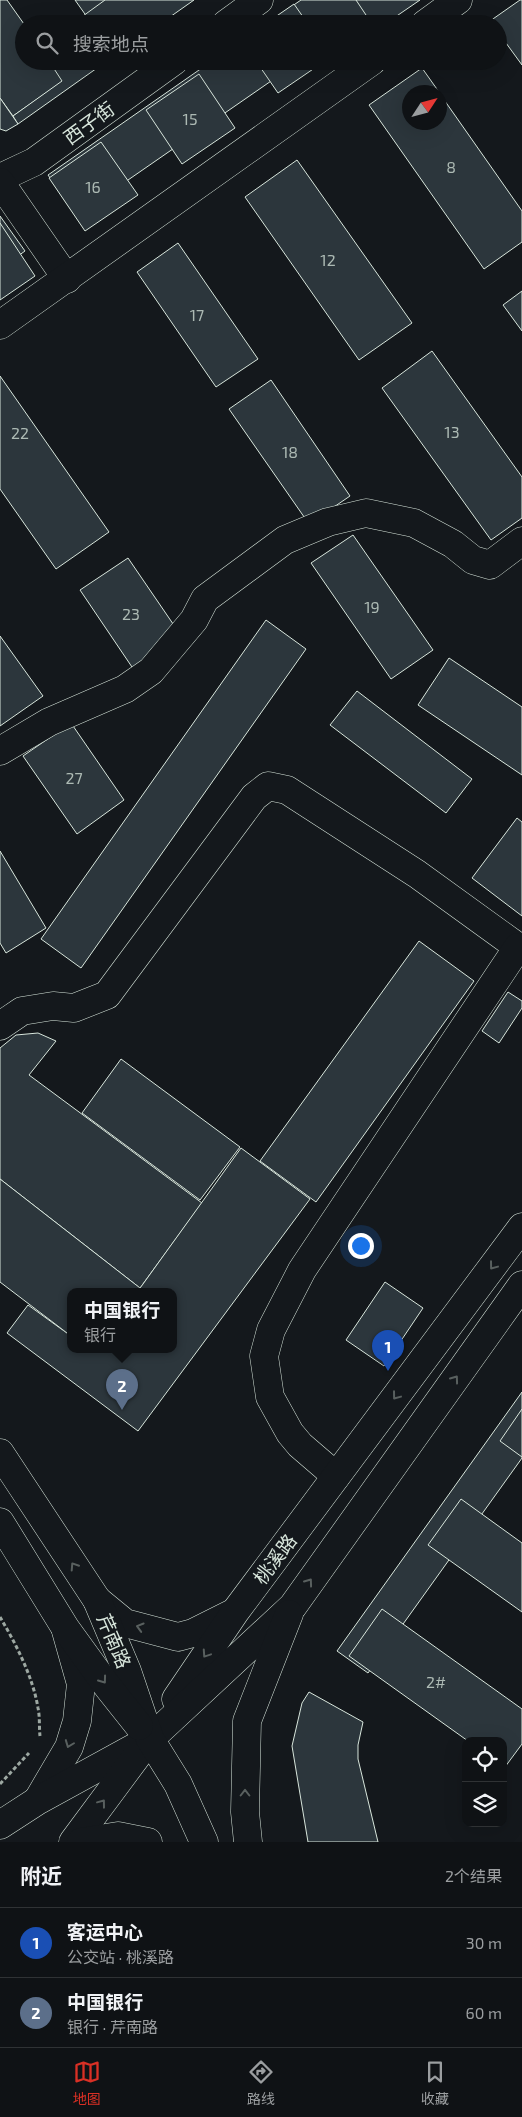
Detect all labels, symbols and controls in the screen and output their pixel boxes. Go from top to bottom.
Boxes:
search box [15,15,507,70]
icon: search [33,29,61,57]
text: 搜索地点 [73,32,149,55]
north arrow [402,85,447,130]
street label: 西子街 [59,97,119,149]
house number: 15 [183,109,197,128]
house number: 8 [446,157,456,176]
house number: 16 [85,177,101,196]
house number: 12 [320,250,336,269]
house number: 17 [190,305,204,324]
house number: 13 [444,422,460,441]
house number: 22 [11,423,29,442]
house number: 18 [282,442,298,461]
house number: 19 [364,597,380,616]
house number: 23 [122,604,140,623]
house number: 27 [65,768,83,787]
your location [348,1233,374,1259]
one-way arrow [490,1260,499,1270]
popup [67,1288,177,1353]
text: 中国银行 [84,1298,160,1321]
text: 银行 [84,1325,116,1344]
pin: 1 [372,1330,404,1371]
pin: 2 [106,1369,138,1410]
one-way arrow [449,1375,458,1385]
one-way arrow [393,1390,402,1400]
street label: 桃溪路 [248,1529,301,1588]
one-way arrow [71,1563,81,1572]
one-way arrow [304,1579,312,1588]
street label: 芹南路 [93,1610,136,1672]
one-way arrow [137,1623,145,1633]
one-way arrow [203,1649,213,1658]
house number: 2# [426,1672,446,1691]
one-way arrow [97,1674,106,1684]
map controls [462,1737,507,1827]
button: locate [462,1737,507,1782]
one-way arrow [65,1739,76,1748]
button: layers [462,1782,507,1827]
one-way arrow [240,1789,250,1797]
one-way arrow [96,1799,105,1809]
text: 附近 [20,1863,62,1888]
text: 2个结果 [445,1866,502,1885]
text: 客运中心 [67,1920,143,1943]
text: 1 [33,1933,39,1952]
text: 30 m [466,1933,502,1952]
text: 公交站 · 桃溪路 [67,1947,174,1966]
text: 中国银行 [67,1990,143,2013]
text: 2 [31,2003,41,2022]
text: 60 m [466,2003,502,2022]
text: 银行 · 芹南路 [67,2017,158,2036]
tab: 地图 [73,2058,101,2108]
tab: 路线 [247,2058,275,2108]
tab: 收藏 [421,2058,449,2108]

